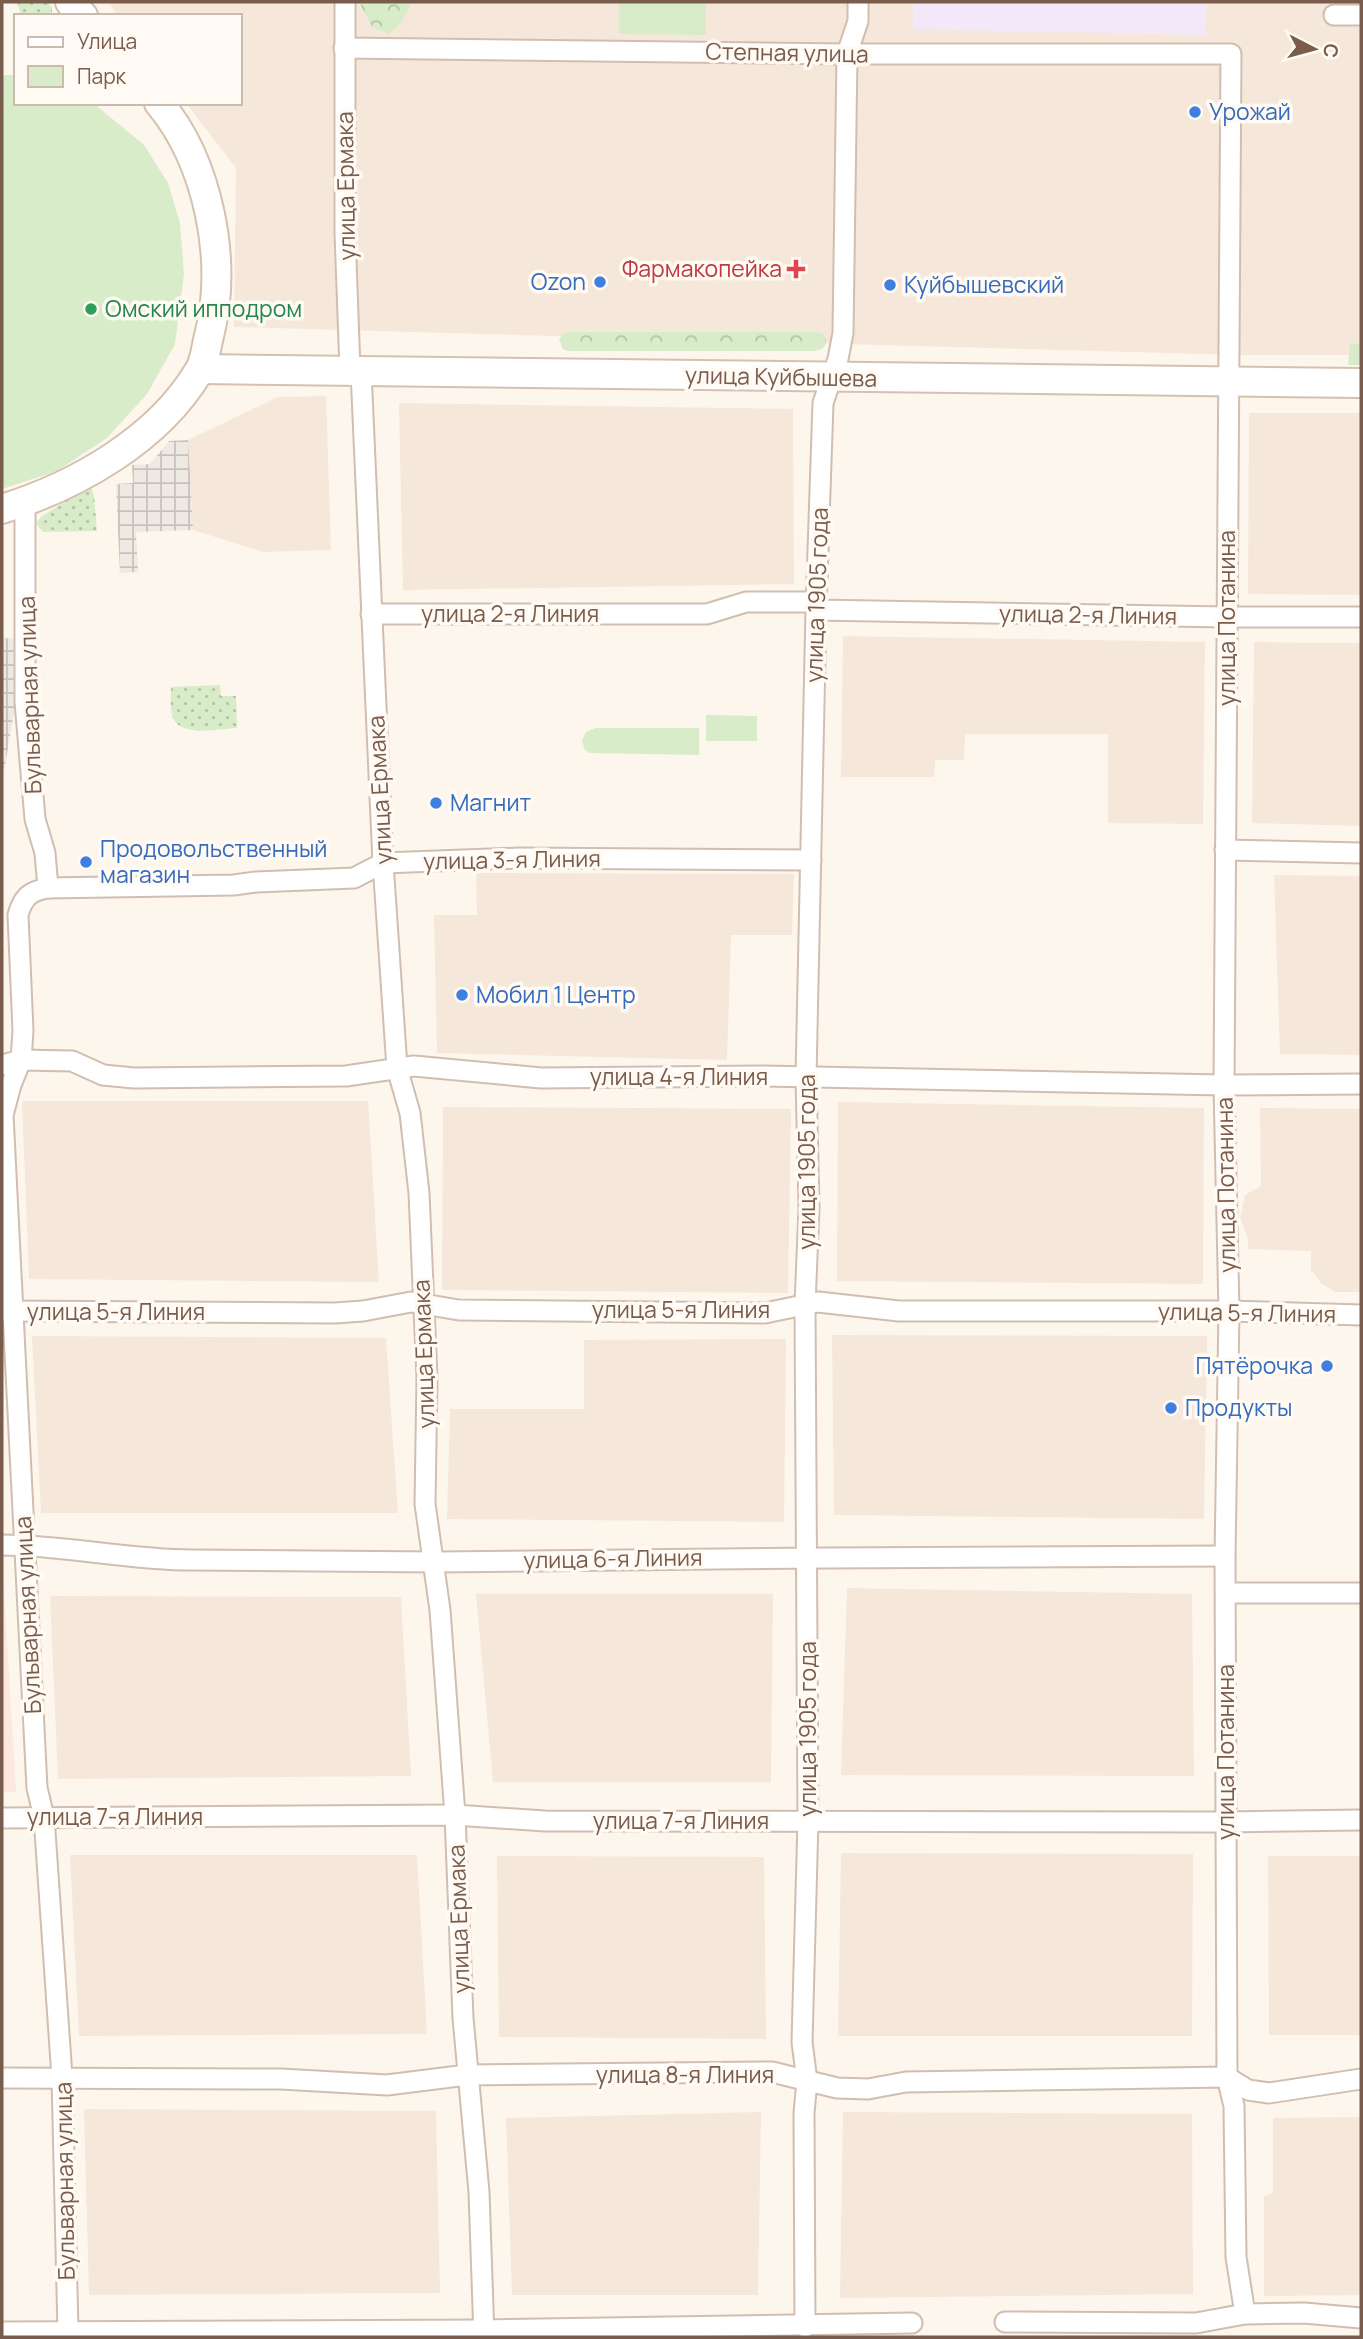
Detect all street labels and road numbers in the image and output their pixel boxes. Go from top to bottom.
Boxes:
street label: Степная улица [705,35,869,69]
street label: улица Ермака [328,111,362,261]
street label: улица Куйбышева [685,358,877,394]
street label: улица 1905 года [797,507,835,683]
street label: улица Потанина [1210,530,1242,706]
street label: Бульварная улица [10,595,48,795]
street label: улица 2-я Линия [999,596,1177,632]
street label: улица 2-я Линия [421,597,599,629]
street label: улица Ермака [359,715,399,865]
street label: улица 3-я Линия [423,841,601,877]
street label: улица 4-я Линия [590,1060,768,1092]
street label: улица 1905 года [790,1074,822,1250]
street label: улица Потанина [1207,1097,1243,1273]
street label: улица Ермака [404,1279,442,1429]
street label: улица 5-я Линия [592,1293,770,1325]
street label: улица 5-я Линия [1158,1294,1336,1330]
street label: улица 5-я Линия [27,1295,205,1327]
street label: Бульварная улица [6,1515,48,1715]
street label: улица 6-я Линия [523,1540,703,1576]
street label: улица 1905 года [791,1641,823,1817]
street label: улица Потанина [1209,1664,1241,1840]
street label: улица 7-я Линия [27,1800,203,1832]
street label: улица 7-я Линия [593,1804,769,1836]
street label: улица Ермака [439,1844,477,1994]
street label: улица 8-я Линия [596,2058,774,2090]
street label: Бульварная улица [46,2082,82,2280]

